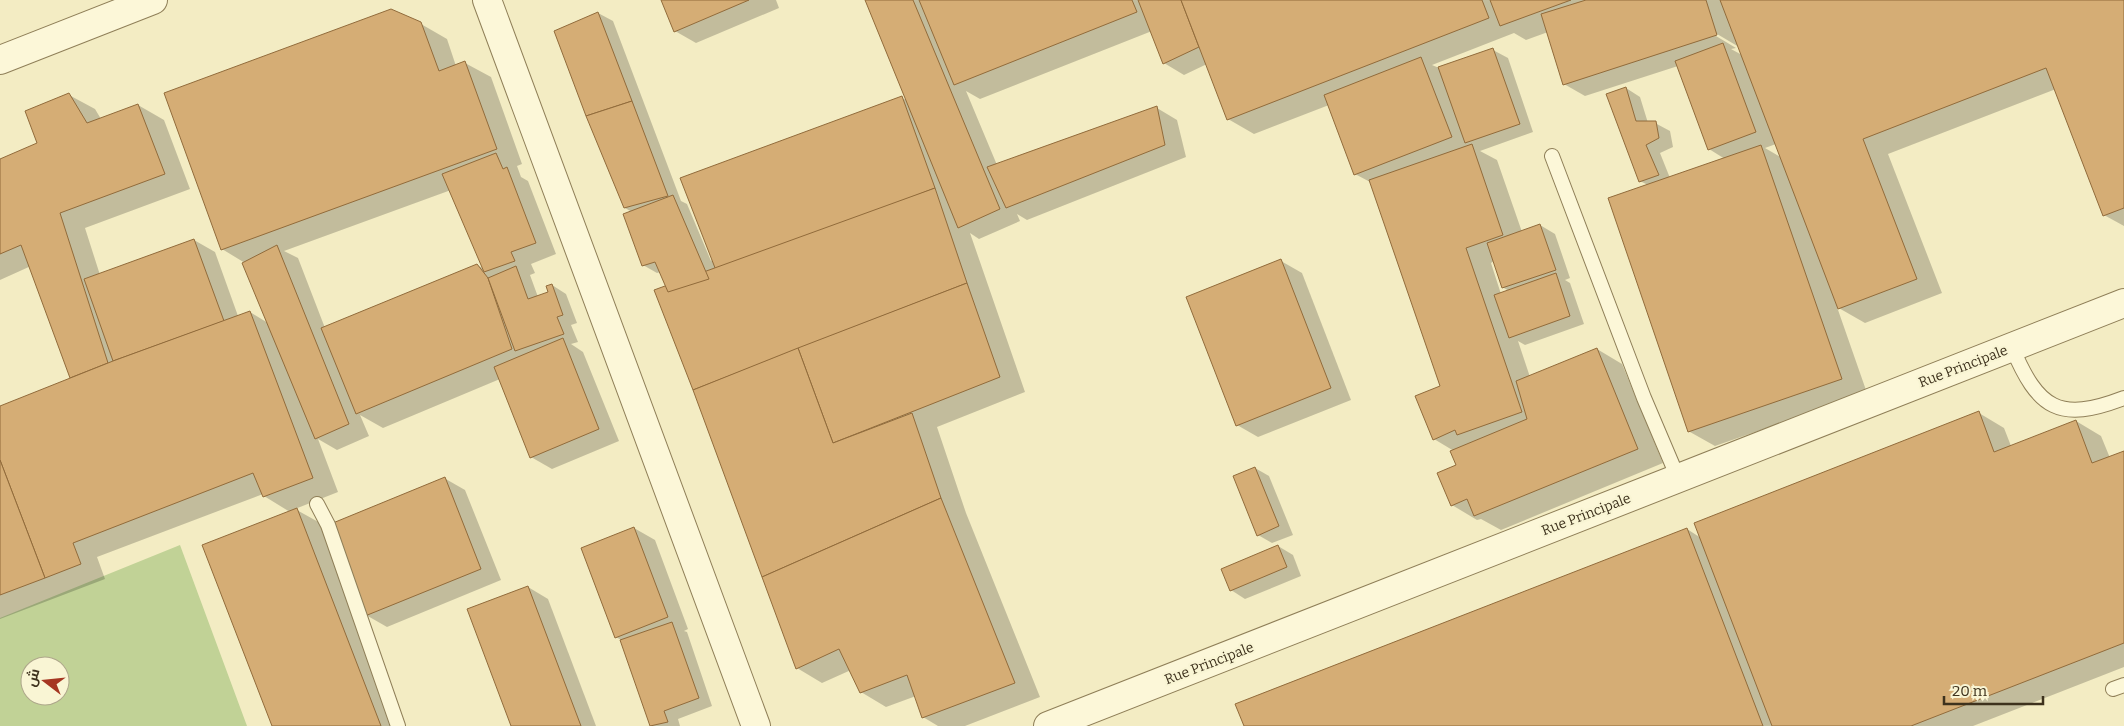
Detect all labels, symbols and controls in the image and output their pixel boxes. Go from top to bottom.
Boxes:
street label: Rue Principale [1916,342,2010,391]
street label: Rue Principale [1539,490,1633,539]
street label: Rue Principale [1162,639,1256,688]
north arrow [20,656,70,706]
text: ش [22,667,44,689]
scale bar [1944,674,2043,706]
text: 20 m [1952,682,1988,700]

